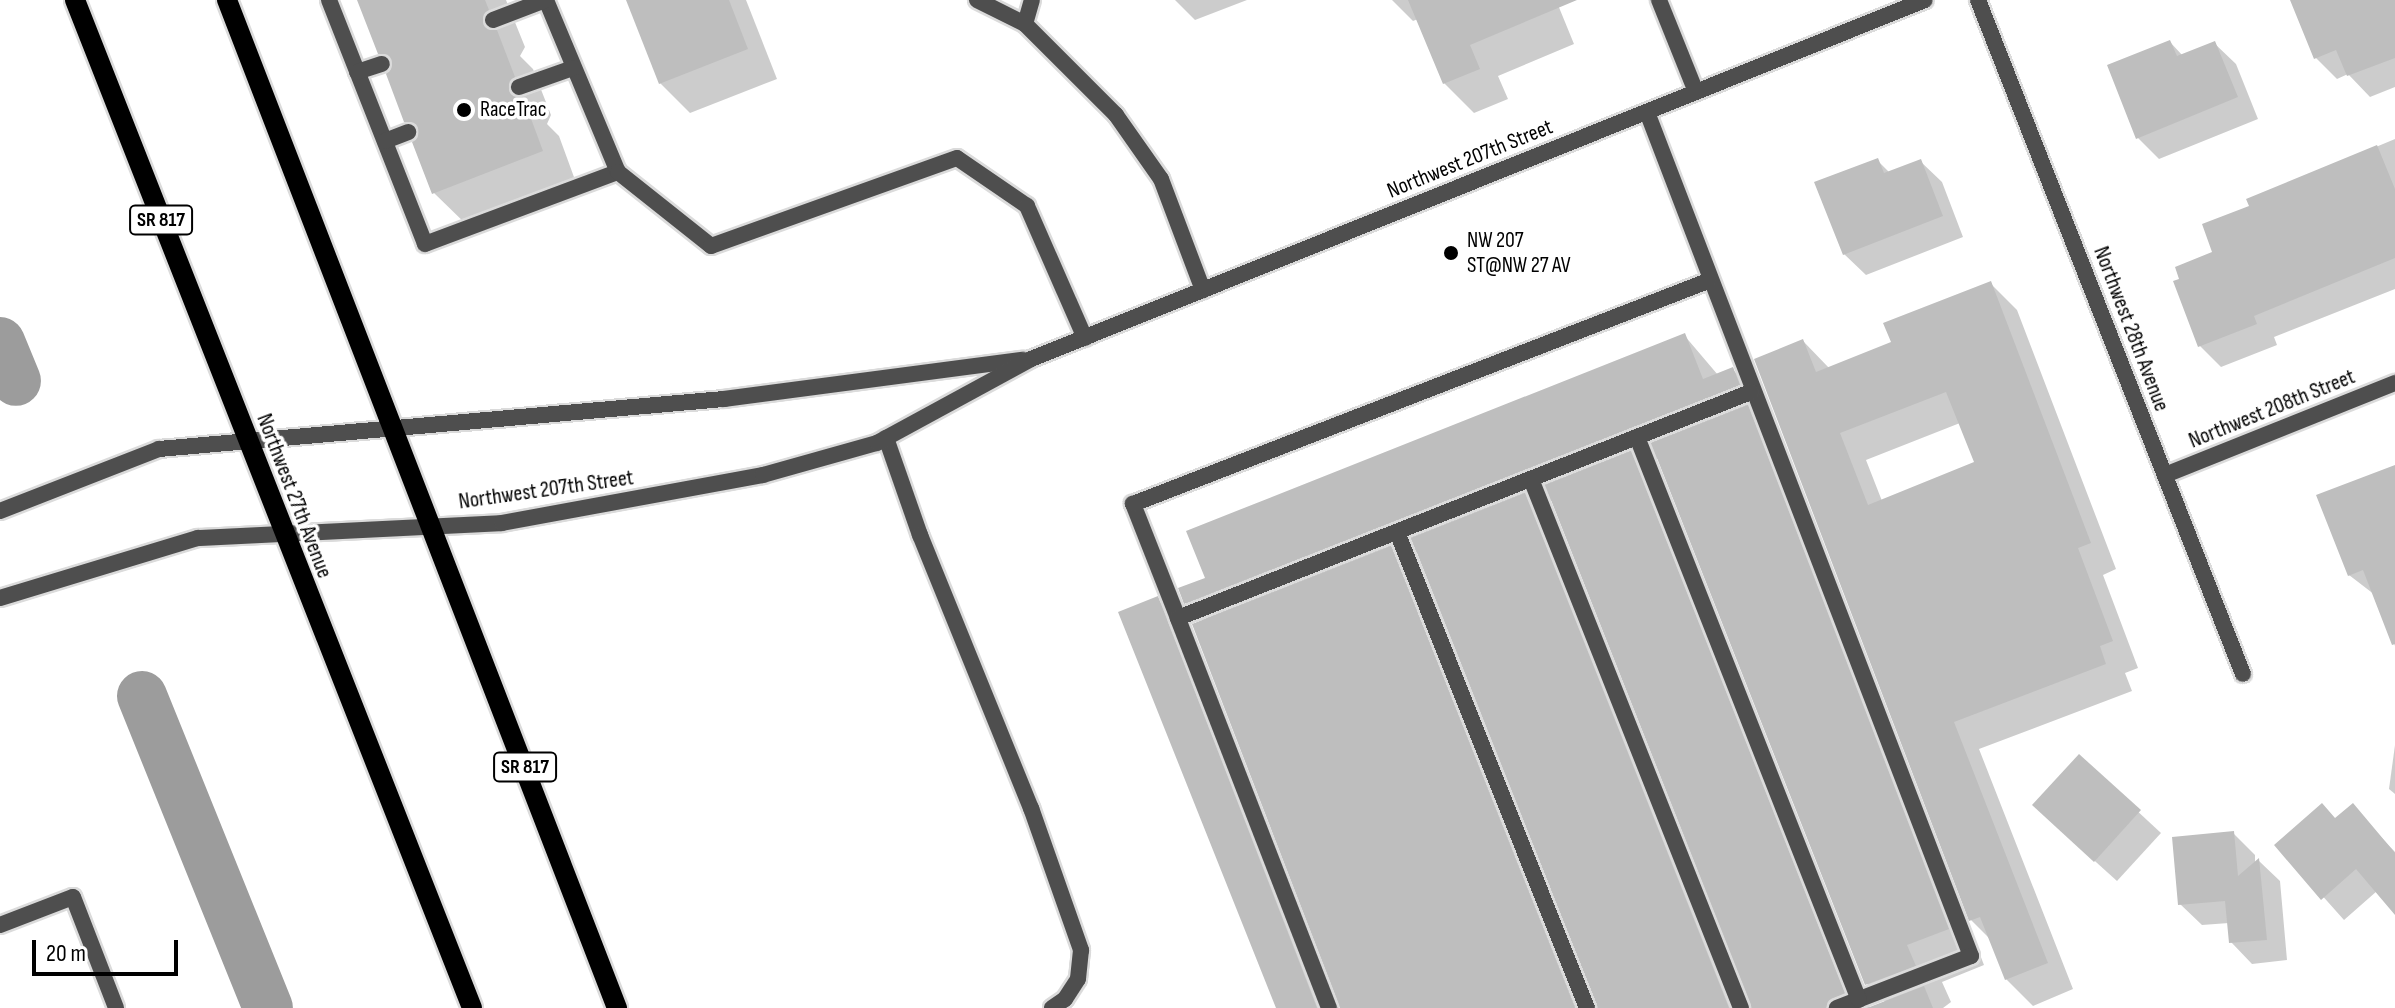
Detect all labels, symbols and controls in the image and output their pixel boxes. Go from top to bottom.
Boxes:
place label: RaceTrac [480,97,546,123]
marker: RaceTrac [455,101,473,119]
street label: Northwest 207th Street [1383,114,1557,204]
road number: SR 817 [129,204,193,236]
place label: NW 207 ST@NW 27 AV [1467,227,1571,278]
street label: Northwest 28th Avenue [2087,243,2175,415]
marker: NW 207 ST@NW 27 AV [1442,244,1460,262]
street label: Northwest 208th Street [2185,364,2359,454]
street label: Northwest 27th Avenue [251,410,337,582]
street label: Northwest 207th Street [457,465,635,515]
road number: SR 817 [493,751,557,783]
scale bar [36,924,182,974]
text: 20 m [46,939,86,968]

